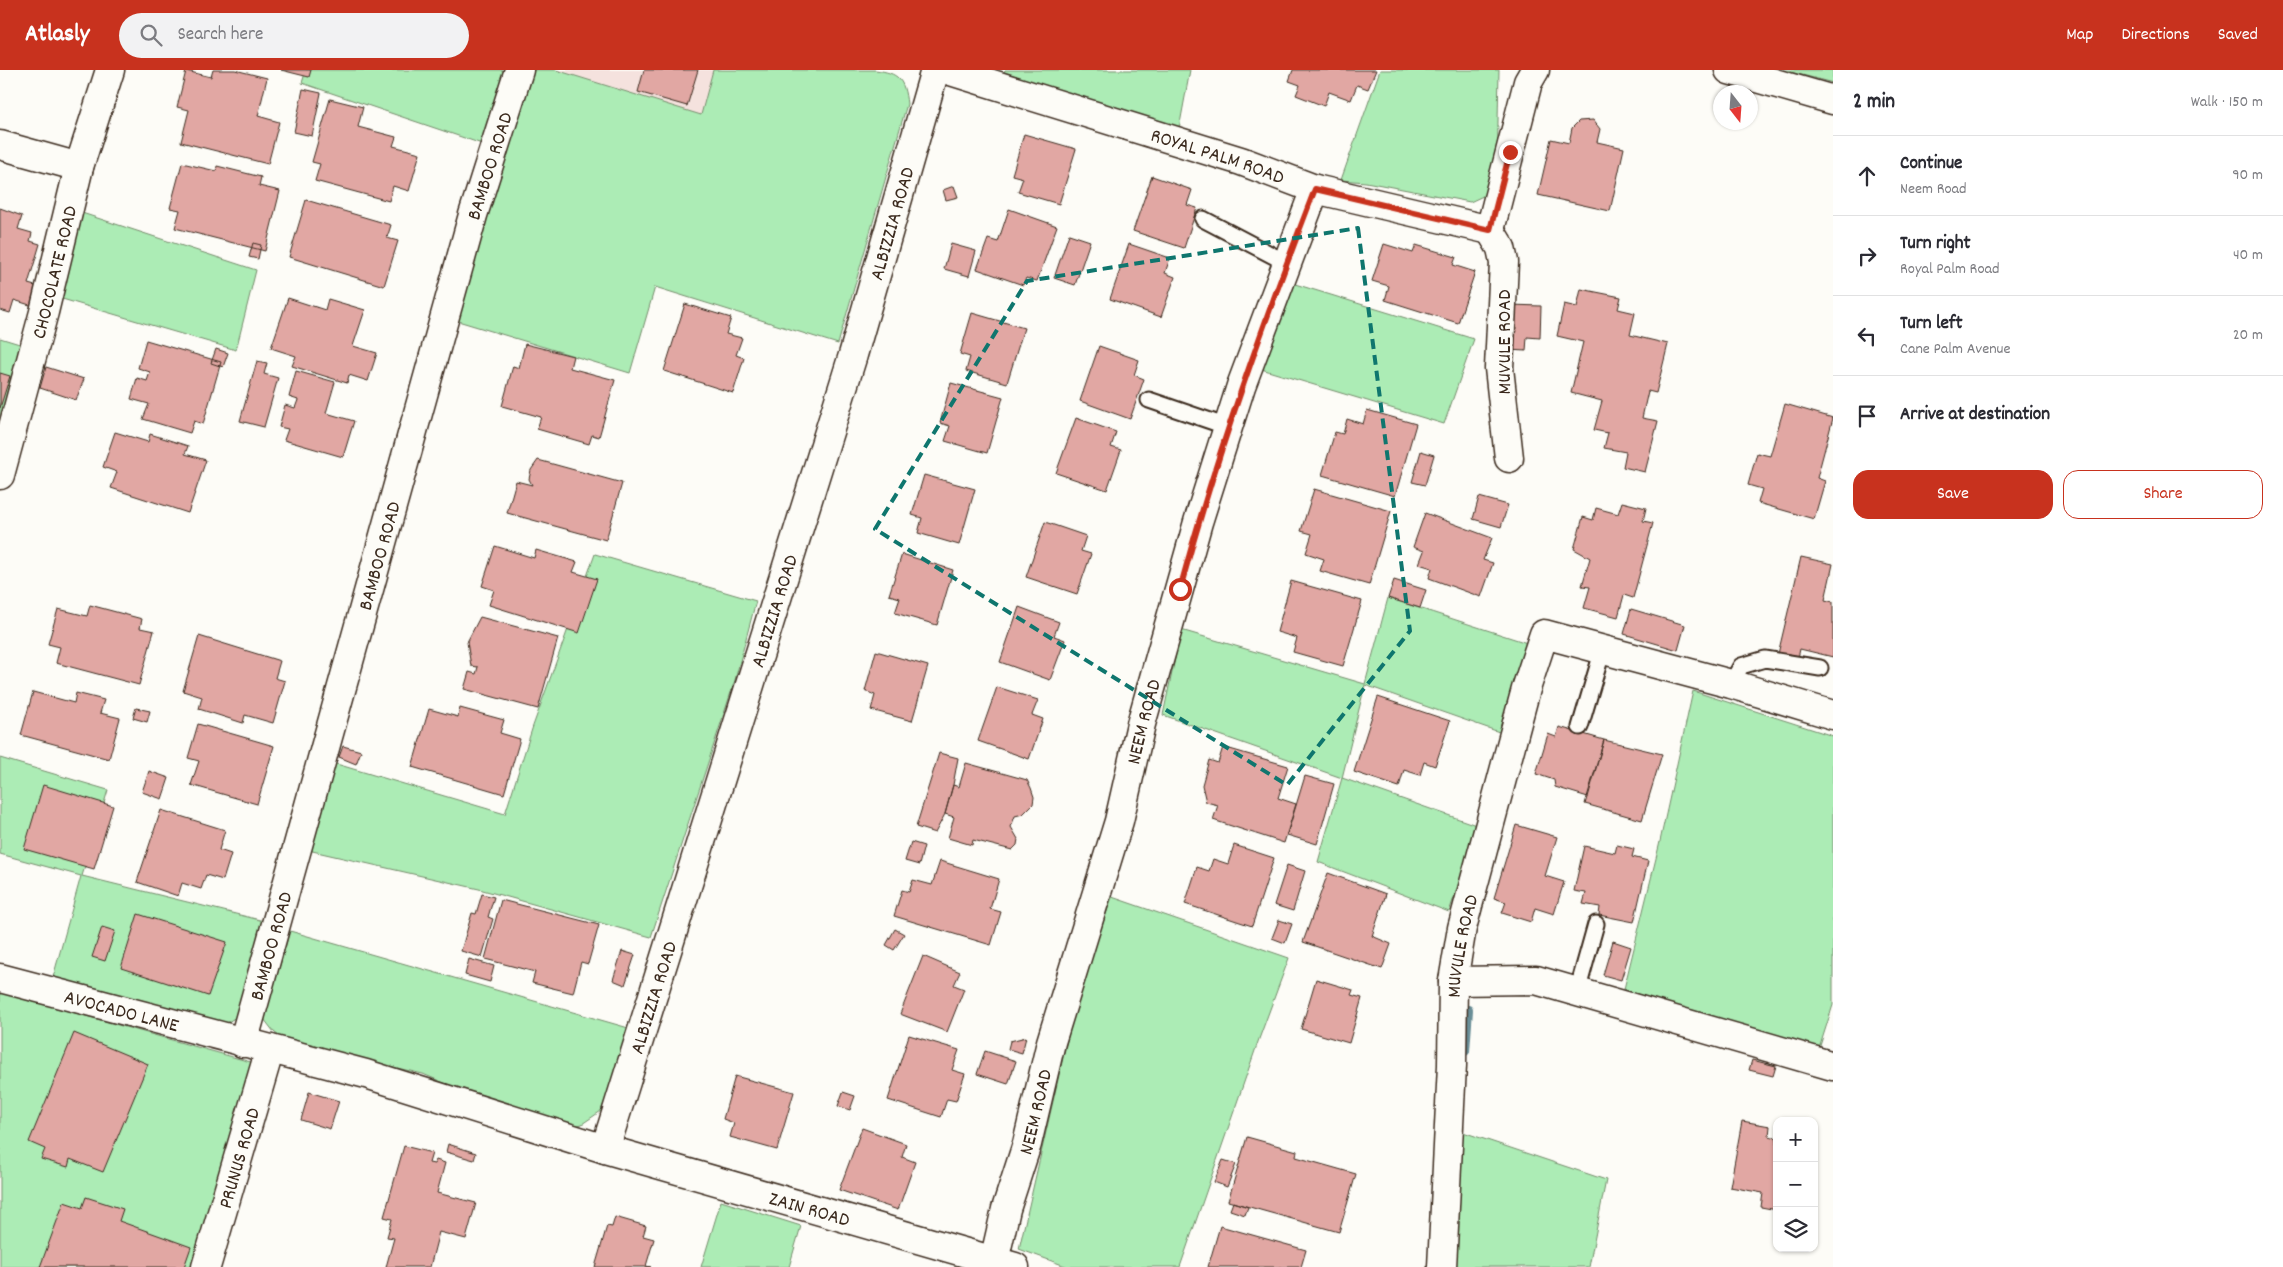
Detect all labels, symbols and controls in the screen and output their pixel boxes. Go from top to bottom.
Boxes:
search box [119,13,469,58]
text: Atlasly [25,18,89,52]
icon: search [137,21,165,49]
text: Search here [177,22,263,49]
text: Map [2066,23,2093,48]
text: Directions [2121,23,2190,48]
text: Saved [2218,23,2258,48]
north arrow [1713,85,1758,130]
text: 2 min [1853,88,1895,118]
text: Walk · 150 m [2191,91,2263,114]
street label: BAMBOO ROAD [461,109,522,224]
street label: ROYAL PALM ROAD [1147,123,1288,193]
route end [1499,141,1522,164]
text: Continue [1900,151,1962,178]
icon: ahead [1853,162,1881,190]
street label: ALBIZZIA ROAD [864,164,923,284]
text: 90 m [2232,164,2263,187]
text: Neem Road [1900,178,1967,201]
street label: CHOCOLATE ROAD [26,203,86,342]
text: Turn right [1900,231,1971,258]
icon: right [1853,242,1881,270]
text: 40 m [2233,244,2263,267]
text: Royal Palm Road [1900,258,2000,281]
street label: MUVULE ROAD [1492,290,1520,394]
text: Turn left [1900,311,1963,338]
icon: left [1853,322,1881,350]
text: 20 m [2233,324,2263,347]
text: Cane Palm Avenue [1900,338,2011,361]
icon: arrive [1853,402,1881,430]
text: Arrive at destination [1900,402,2050,429]
button: Save [1853,470,2053,519]
button: Share [2063,470,2263,519]
street label: BAMBOO ROAD [353,499,410,614]
street label: ALBIZZIA ROAD [745,552,807,671]
route start [1169,578,1192,601]
street label: NEEM ROAD [1121,676,1170,767]
street label: BAMBOO ROAD [244,889,301,1004]
street label: MUVULE ROAD [1442,892,1487,998]
street label: ALBIZZIA ROAD [625,938,686,1058]
street label: AVOCADO LANE [61,984,181,1041]
street label: NEEM ROAD [1013,1067,1061,1159]
street label: PRUNUS ROAD [213,1105,269,1212]
map controls [1773,1117,1818,1252]
button: + [1773,1117,1818,1162]
button: − [1773,1162,1818,1207]
street label: ZAIN ROAD [765,1186,853,1236]
button: layers [1773,1207,1818,1252]

